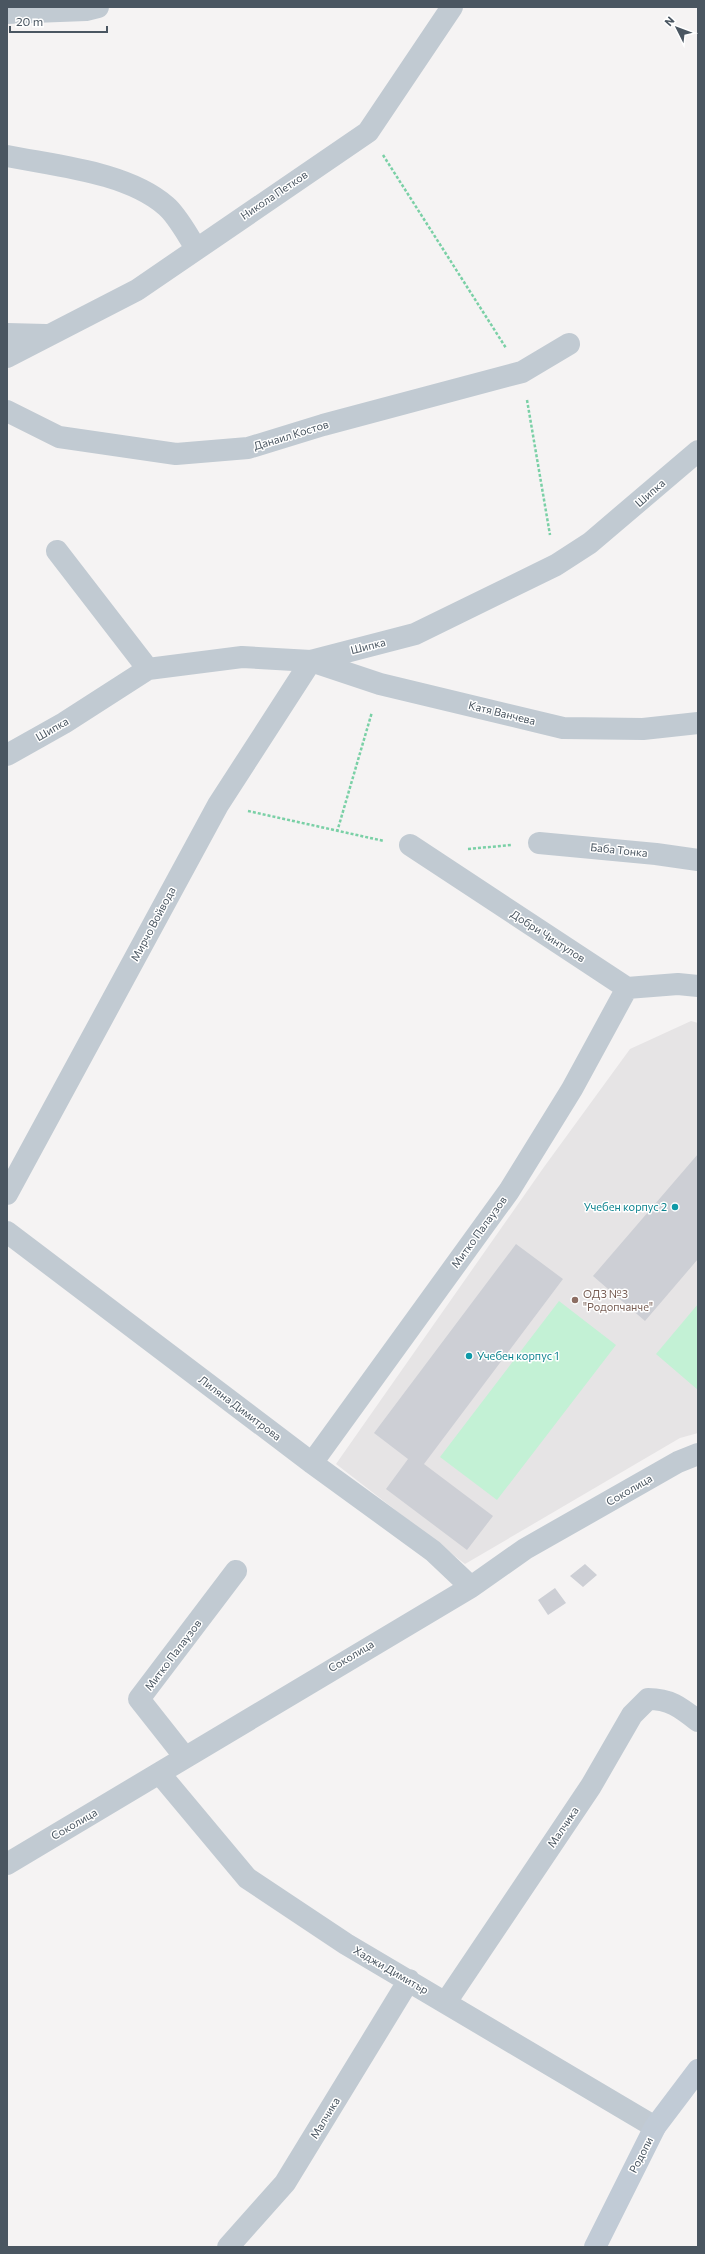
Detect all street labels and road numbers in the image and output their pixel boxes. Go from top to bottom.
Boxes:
street label: Никола Петков [238,167,310,222]
street label: Данаил Костов [252,417,330,452]
street label: Шипка [632,476,667,509]
street label: Шипка [349,635,387,656]
street label: Катя Ванчева [467,698,537,727]
street label: Шипка [33,714,70,743]
street label: Баба Тонка [590,840,648,859]
street label: Мирчо Войвода [128,884,178,963]
street label: Добри Чинтулов [509,907,588,965]
street label: Митко Палаузов [448,1193,509,1270]
street label: Лиляна Димитрова [197,1372,284,1443]
street label: Соколица [603,1471,654,1508]
street label: Митко Палаузов [142,1616,204,1693]
street label: Соколица [326,1637,376,1674]
street label: Малчика [544,1804,581,1850]
street label: Соколица [48,1805,99,1842]
street label: Хаджи Димитър [352,1943,431,1996]
street label: Малчика [307,2095,342,2141]
street label: Родопи [626,2135,655,2175]

